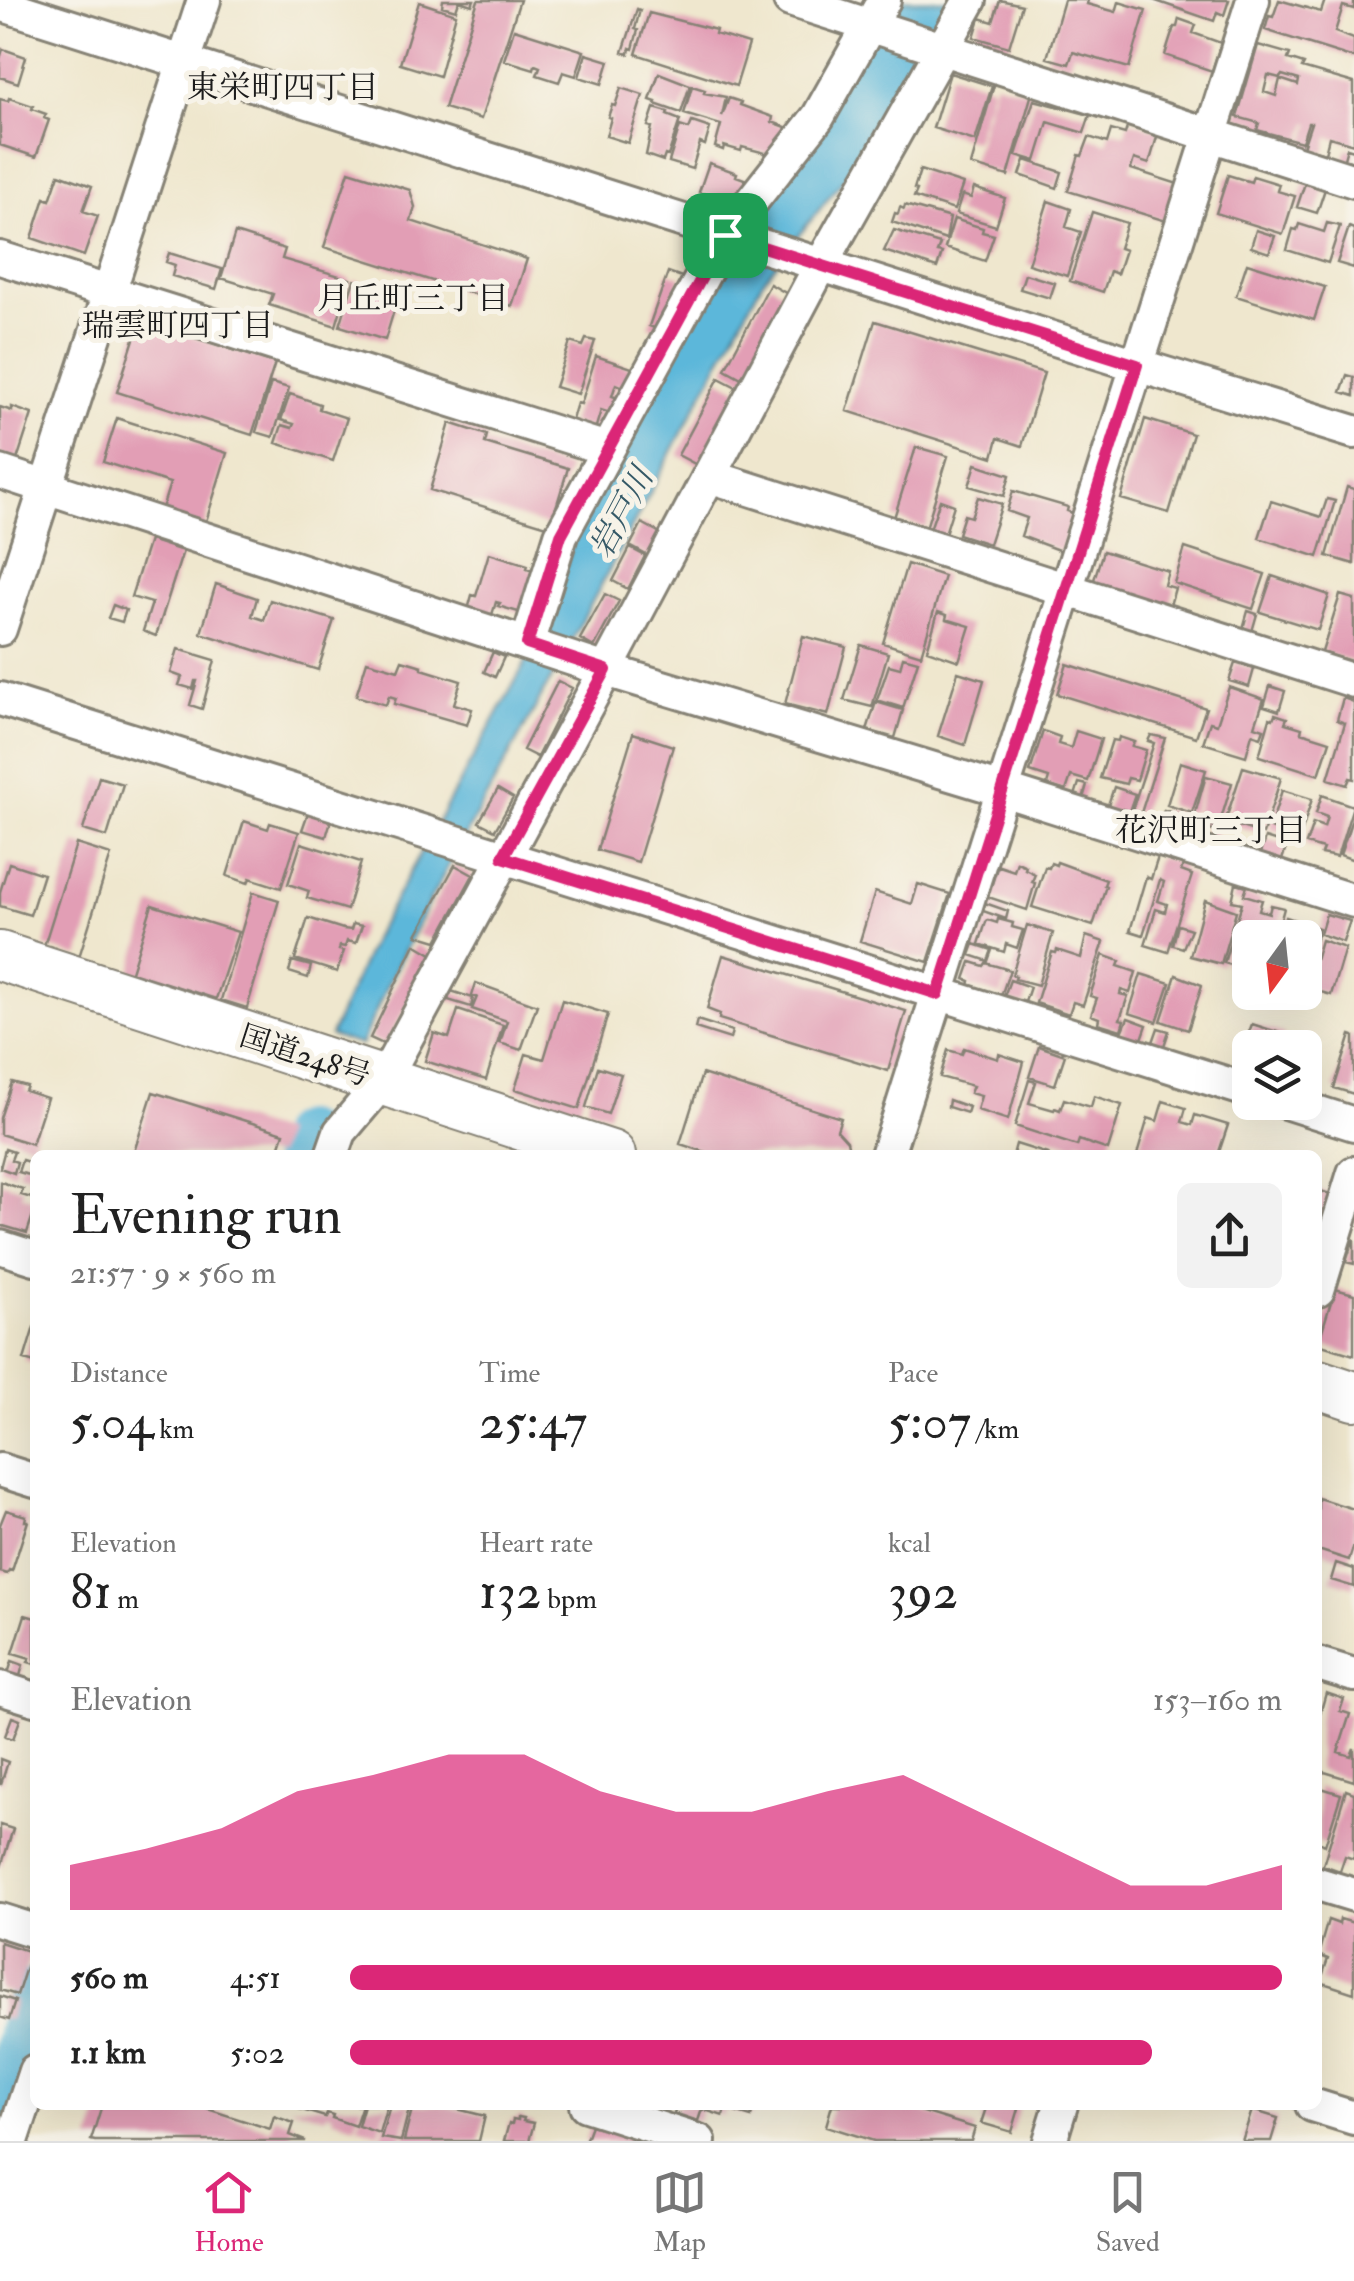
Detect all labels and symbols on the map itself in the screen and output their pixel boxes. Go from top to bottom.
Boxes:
district label: 東栄町四丁目 [187,68,379,108]
pin [683,193,768,278]
district label: 月丘町三丁目 [317,279,509,319]
district label: 瑞雲町四丁目 [82,306,274,346]
water label: 岩戸川 [582,459,664,565]
district label: 花沢町三丁目 [1115,811,1307,851]
north arrow [1232,920,1322,1010]
street label: 国道248号 [235,1017,375,1095]

